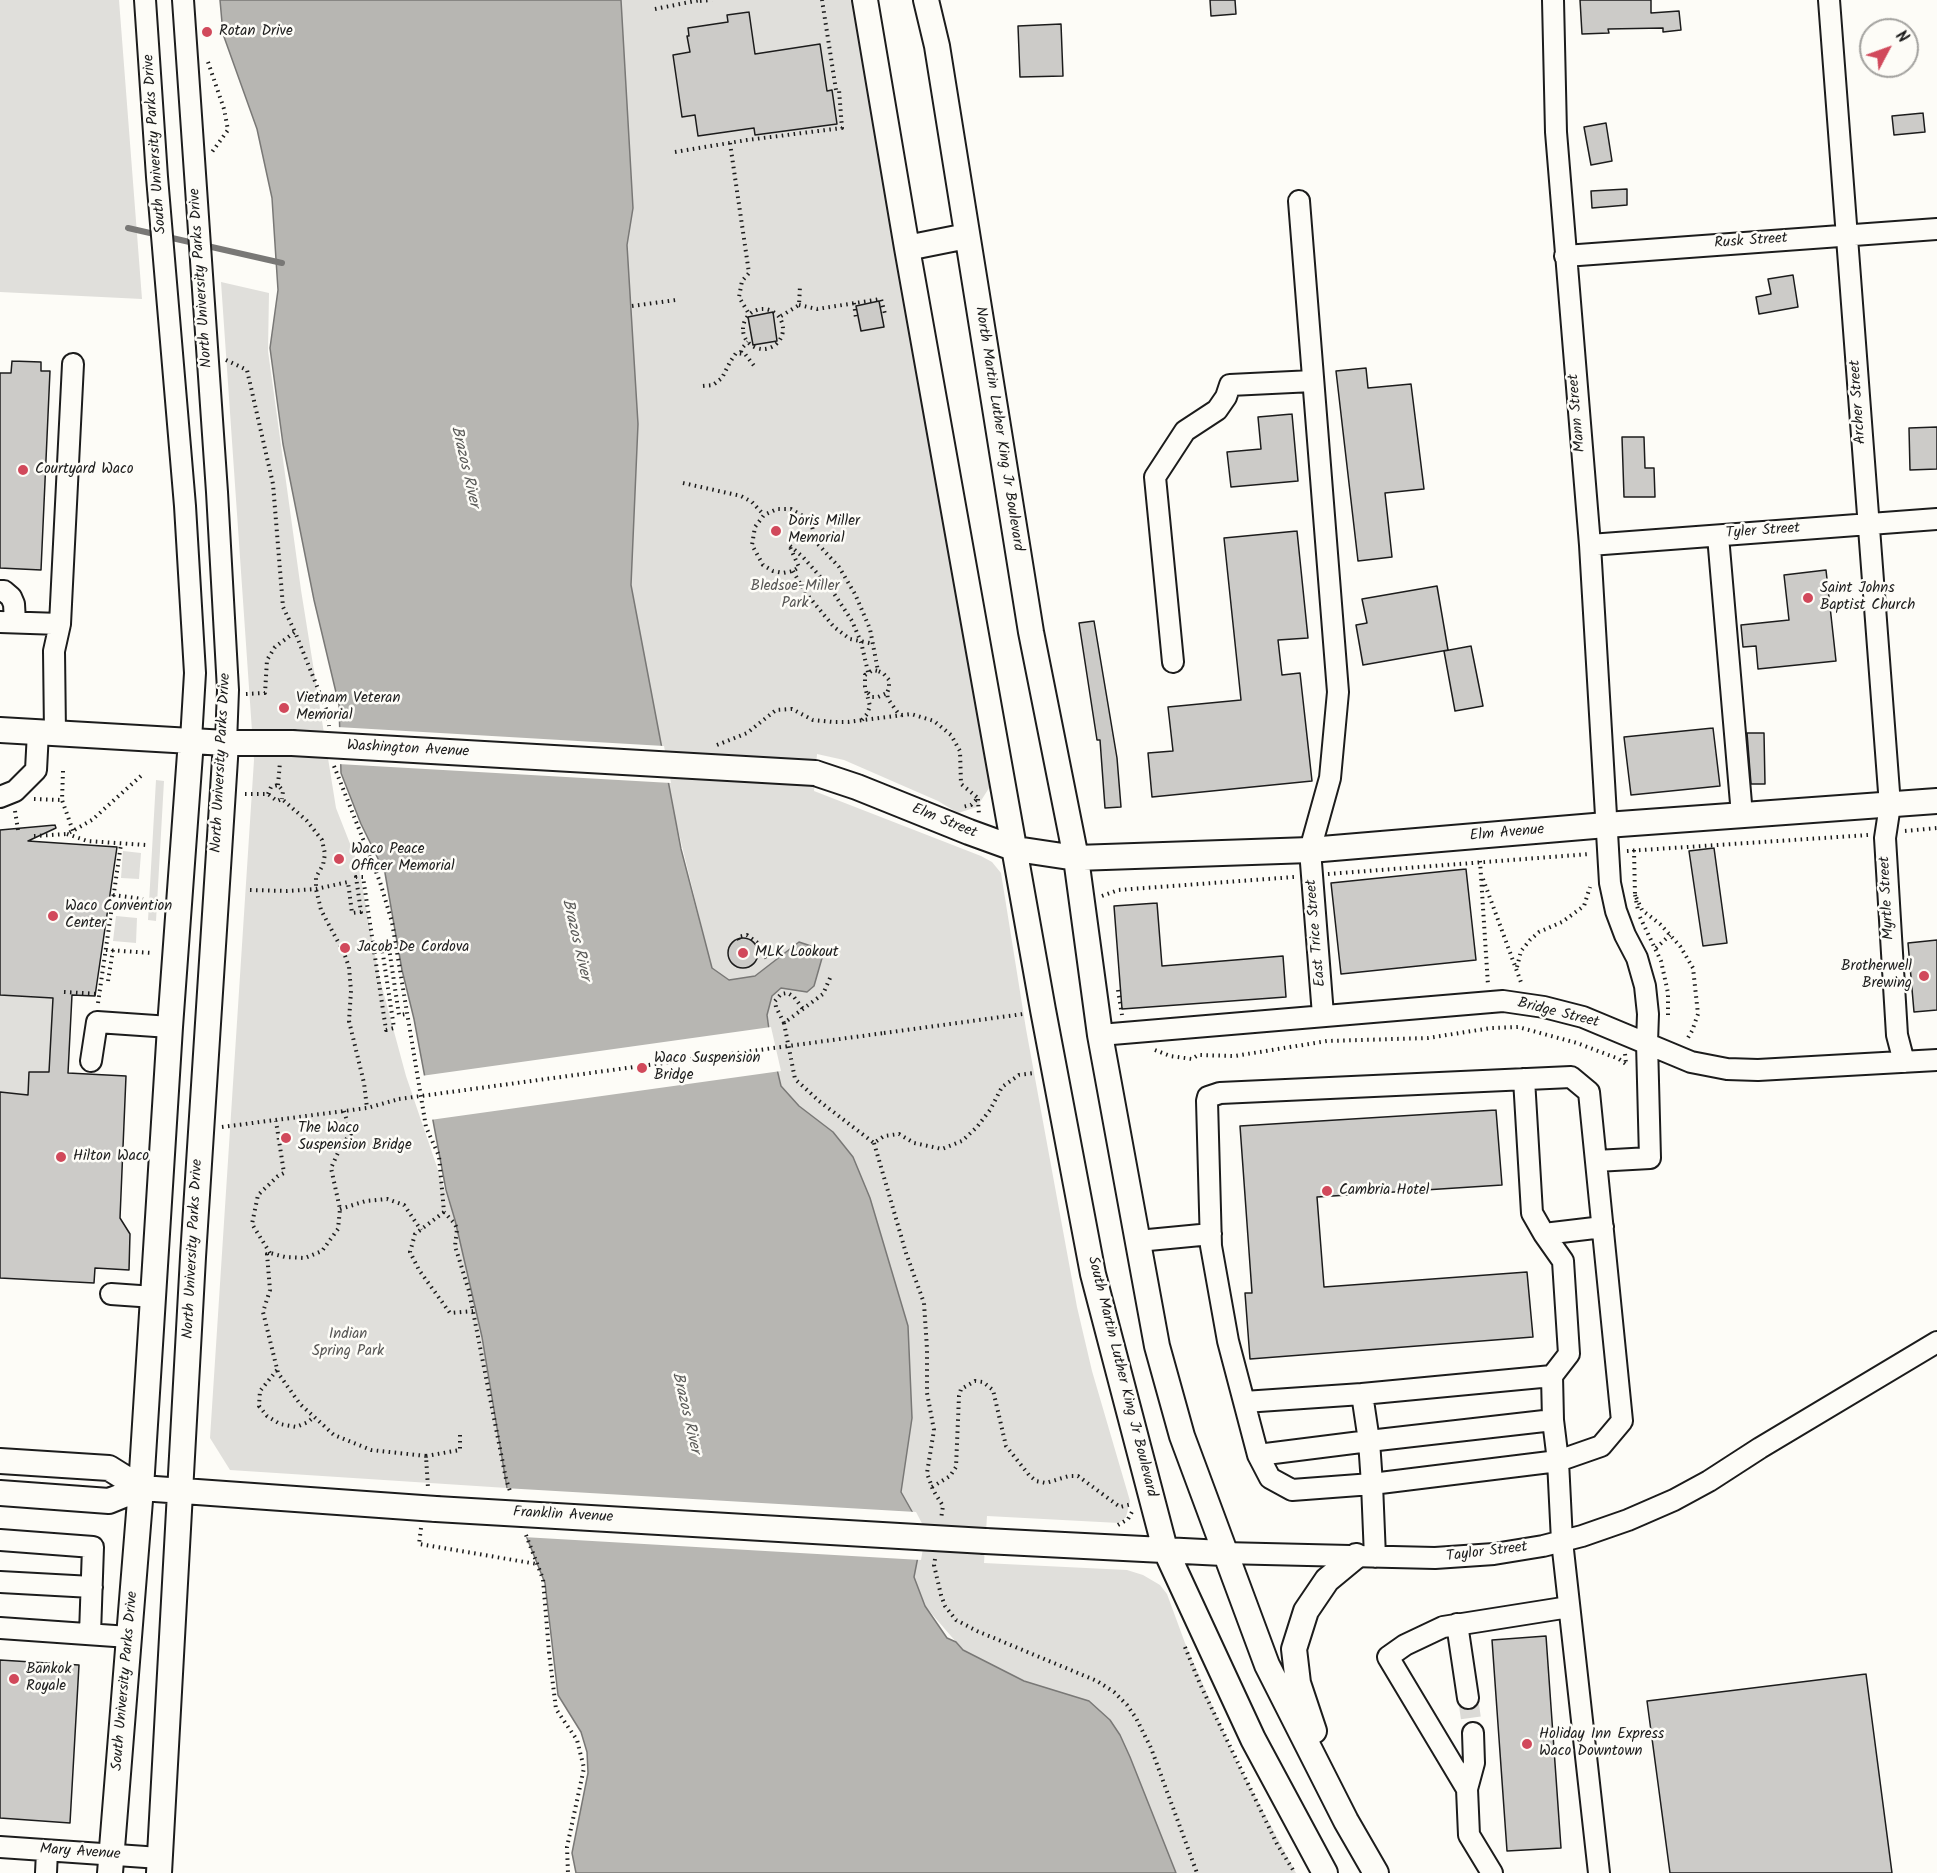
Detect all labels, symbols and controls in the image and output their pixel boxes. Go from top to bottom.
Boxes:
north arrow [1859,18,1919,78]
place label: Rotan Drive [219,23,293,41]
marker: Rotan Drive [200,25,214,39]
text: N [1889,25,1914,49]
street label: South University Parks Drive [141,54,171,234]
street label: North University Parks Drive [187,188,217,368]
street label: Rusk Street [1714,230,1788,254]
street label: North Martin Luther King Jr Boulevard [970,305,1026,553]
street label: Archer Street [1847,359,1871,445]
street label: Mann Street [1566,373,1590,453]
water label: Brazos River [445,424,483,510]
place label: Courtyard Waco [35,461,134,479]
marker: Courtyard Waco [16,463,30,477]
place label: Doris Miller Memorial [788,513,860,548]
street label: Tyler Street [1725,520,1801,544]
marker: Doris Miller Memorial [769,524,783,538]
park label: Bledsoe-Miller Park [751,578,839,613]
place label: Saint Johns Baptist Church [1820,580,1915,615]
marker: Saint Johns Baptist Church [1801,591,1815,605]
street label: North University Parks Drive [208,673,236,853]
place label: Vietnam Veteran Memorial [296,690,400,725]
marker: Vietnam Veteran Memorial [277,701,291,715]
street label: Washington Avenue [346,738,470,762]
street label: Elm Street [909,801,979,843]
street label: Elm Avenue [1469,822,1545,846]
place label: Waco Peace Officer Memorial [351,841,455,876]
marker: Waco Peace Officer Memorial [332,852,346,866]
street label: Myrtle Street [1877,856,1899,940]
street label: East Trice Street [1303,878,1331,988]
water label: Brazos River [556,897,594,983]
place label: Waco Convention Center [65,898,172,933]
marker: Waco Convention Center [46,909,60,923]
place label: Jacob De Cordova [357,939,469,957]
marker: Jacob De Cordova [338,941,352,955]
place label: MLK Lookout [755,944,839,962]
marker: MLK Lookout [736,946,750,960]
place label: Brotherwell Brewing [1841,958,1912,993]
marker: Brotherwell Brewing [1917,969,1931,983]
street label: Bridge Street [1515,995,1601,1033]
place label: Waco Suspension Bridge [654,1050,760,1085]
marker: Waco Suspension Bridge [635,1061,649,1075]
place label: The Waco Suspension Bridge [298,1120,412,1155]
marker: The Waco Suspension Bridge [279,1131,293,1145]
place label: Hilton Waco [73,1148,149,1166]
marker: Hilton Waco [54,1150,68,1164]
street label: North University Parks Drive [180,1159,208,1339]
place label: Cambria Hotel [1339,1182,1429,1200]
marker: Cambria Hotel [1320,1184,1334,1198]
street label: South Martin Luther King Jr Boulevard [1082,1255,1160,1499]
park label: Indian Spring Park [312,1326,384,1361]
water label: Brazos River [666,1370,704,1456]
street label: Franklin Avenue [512,1504,614,1528]
street label: Taylor Street [1445,1539,1529,1567]
street label: South University Parks Drive [109,1591,143,1771]
place label: Bankok Royale [26,1661,71,1696]
marker: Bankok Royale [7,1672,21,1686]
place label: Holiday Inn Express Waco Downtown [1539,1726,1664,1761]
marker: Holiday Inn Express Waco Downtown [1520,1737,1534,1751]
street label: Mary Avenue [39,1841,121,1865]

